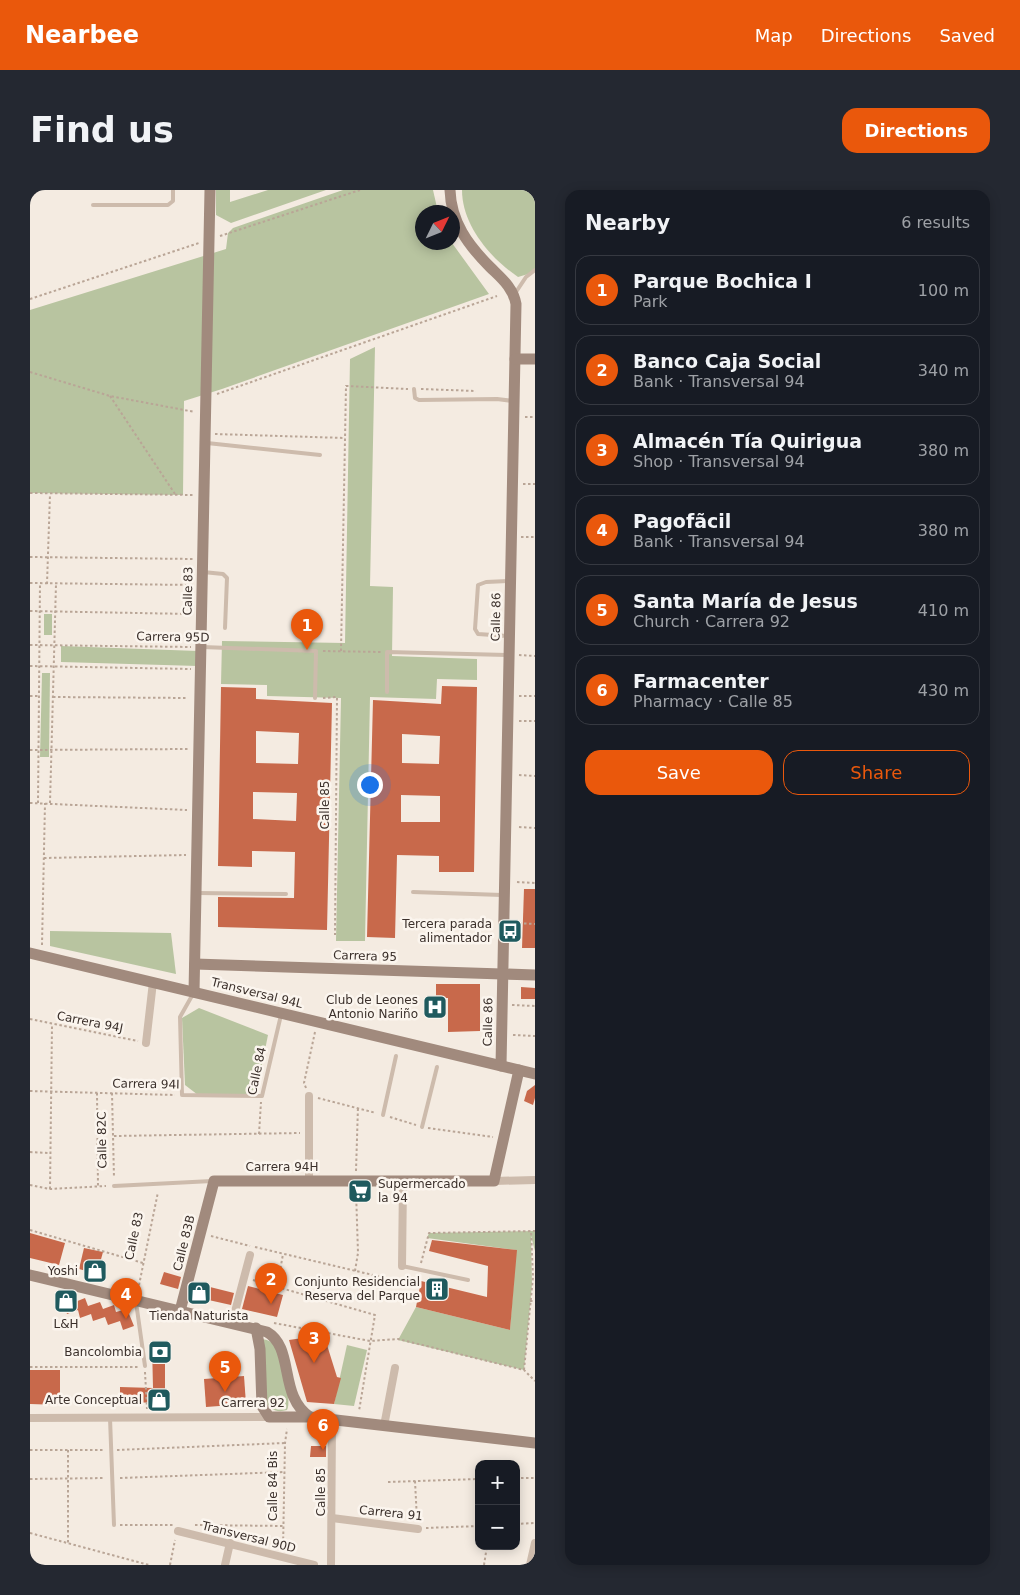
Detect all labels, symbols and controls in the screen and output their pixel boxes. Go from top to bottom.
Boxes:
text: Nearbee [25,21,139,49]
text: Map [755,25,793,46]
text: Directions [821,25,911,46]
text: Saved [939,25,995,46]
button: Directions [842,108,990,153]
text: Find us [30,110,174,150]
north arrow [415,205,460,250]
text: Nearby [585,211,670,235]
text: 6 results [901,213,970,232]
text: Parque Bochica I [633,270,812,292]
text: 1 [596,281,608,300]
text: 100 m [918,281,969,300]
text: Park [633,292,668,311]
text: Banco Caja Social [633,350,821,372]
text: 2 [596,361,608,380]
text: 340 m [918,361,969,380]
text: Bank · Transversal 94 [633,372,805,391]
text: Almacén Tía Quirigua [633,430,862,452]
text: 3 [596,441,608,460]
text: 380 m [918,441,969,460]
text: Shop · Transversal 94 [633,452,805,471]
text: Pagofãcil [633,510,731,532]
text: 4 [596,521,608,540]
text: 380 m [918,521,969,540]
text: Bank · Transversal 94 [633,532,805,551]
street label: Calle 83 [181,566,195,616]
text: Santa María de Jesus [633,590,858,612]
street label: Calle 86 [489,592,503,642]
text: 5 [596,601,608,620]
text: 410 m [918,601,969,620]
pin: 1 [291,609,323,650]
text: Church · Carrera 92 [633,612,790,631]
street label: Carrera 95D [136,629,210,645]
text: Farmacenter [633,670,769,692]
text: 6 [596,681,608,700]
text: 430 m [918,681,969,700]
text: Pharmacy · Calle 85 [633,692,793,711]
button: Save [585,750,773,795]
button: Share [783,750,970,795]
your location [357,772,383,798]
street label: Calle 85 [318,781,332,829]
place label: Tercera parada alimentador [401,917,492,945]
bus stop icon: Tercera parada alimentador [497,918,523,944]
street label: Carrera 95 [333,948,397,964]
street label: Transversal 94L [209,975,305,1011]
place label: Club de Leones Antonio Nariño [326,993,418,1021]
hospital icon: Club de Leones Antonio Nariño [422,994,448,1020]
street label: Calle 86 [481,997,495,1047]
street label: Carrera 94J [56,1009,124,1035]
street label: Calle 84 [245,1046,269,1096]
street label: Carrera 94I [112,1076,180,1092]
street label: Calle 82C [95,1111,109,1169]
street label: Carrera 94H [246,1160,318,1174]
place label: Supermercado la 94 [378,1177,466,1205]
supermarket icon: Supermercado la 94 [347,1178,373,1204]
street label: Calle 83 [122,1211,146,1261]
street label: Calle 83B [170,1214,198,1272]
shop icon: Yoshi [82,1258,108,1284]
pin: 2 [255,1263,287,1304]
place label: Yoshi [47,1264,78,1278]
place label: Conjunto Residencial Reserva del Parque [294,1275,420,1303]
building icon: Conjunto Residencial Reserva del Parque [424,1276,450,1302]
pin: 4 [110,1278,142,1319]
shop icon: Tienda Naturista [186,1280,212,1306]
shop icon: L&H [53,1288,79,1314]
place label: Tienda Naturista [148,1309,249,1323]
place label: L&H [53,1317,79,1331]
pin: 3 [298,1322,330,1363]
bank icon: Bancolombia [147,1339,173,1365]
place label: Bancolombia [64,1345,142,1359]
pin: 5 [209,1351,241,1392]
shop icon: Arte Conceptual [146,1387,172,1413]
place label: Arte Conceptual [45,1393,142,1407]
street label: Carrera 92 [221,1396,285,1410]
pin: 6 [307,1409,339,1450]
street label: Calle 84 Bis [266,1451,280,1521]
map controls [475,1460,520,1550]
button: + [475,1460,520,1505]
street label: Calle 85 [314,1468,328,1516]
street label: Carrera 91 [358,1503,424,1523]
button: − [475,1505,520,1550]
street label: Transversal 90D [200,1518,297,1555]

